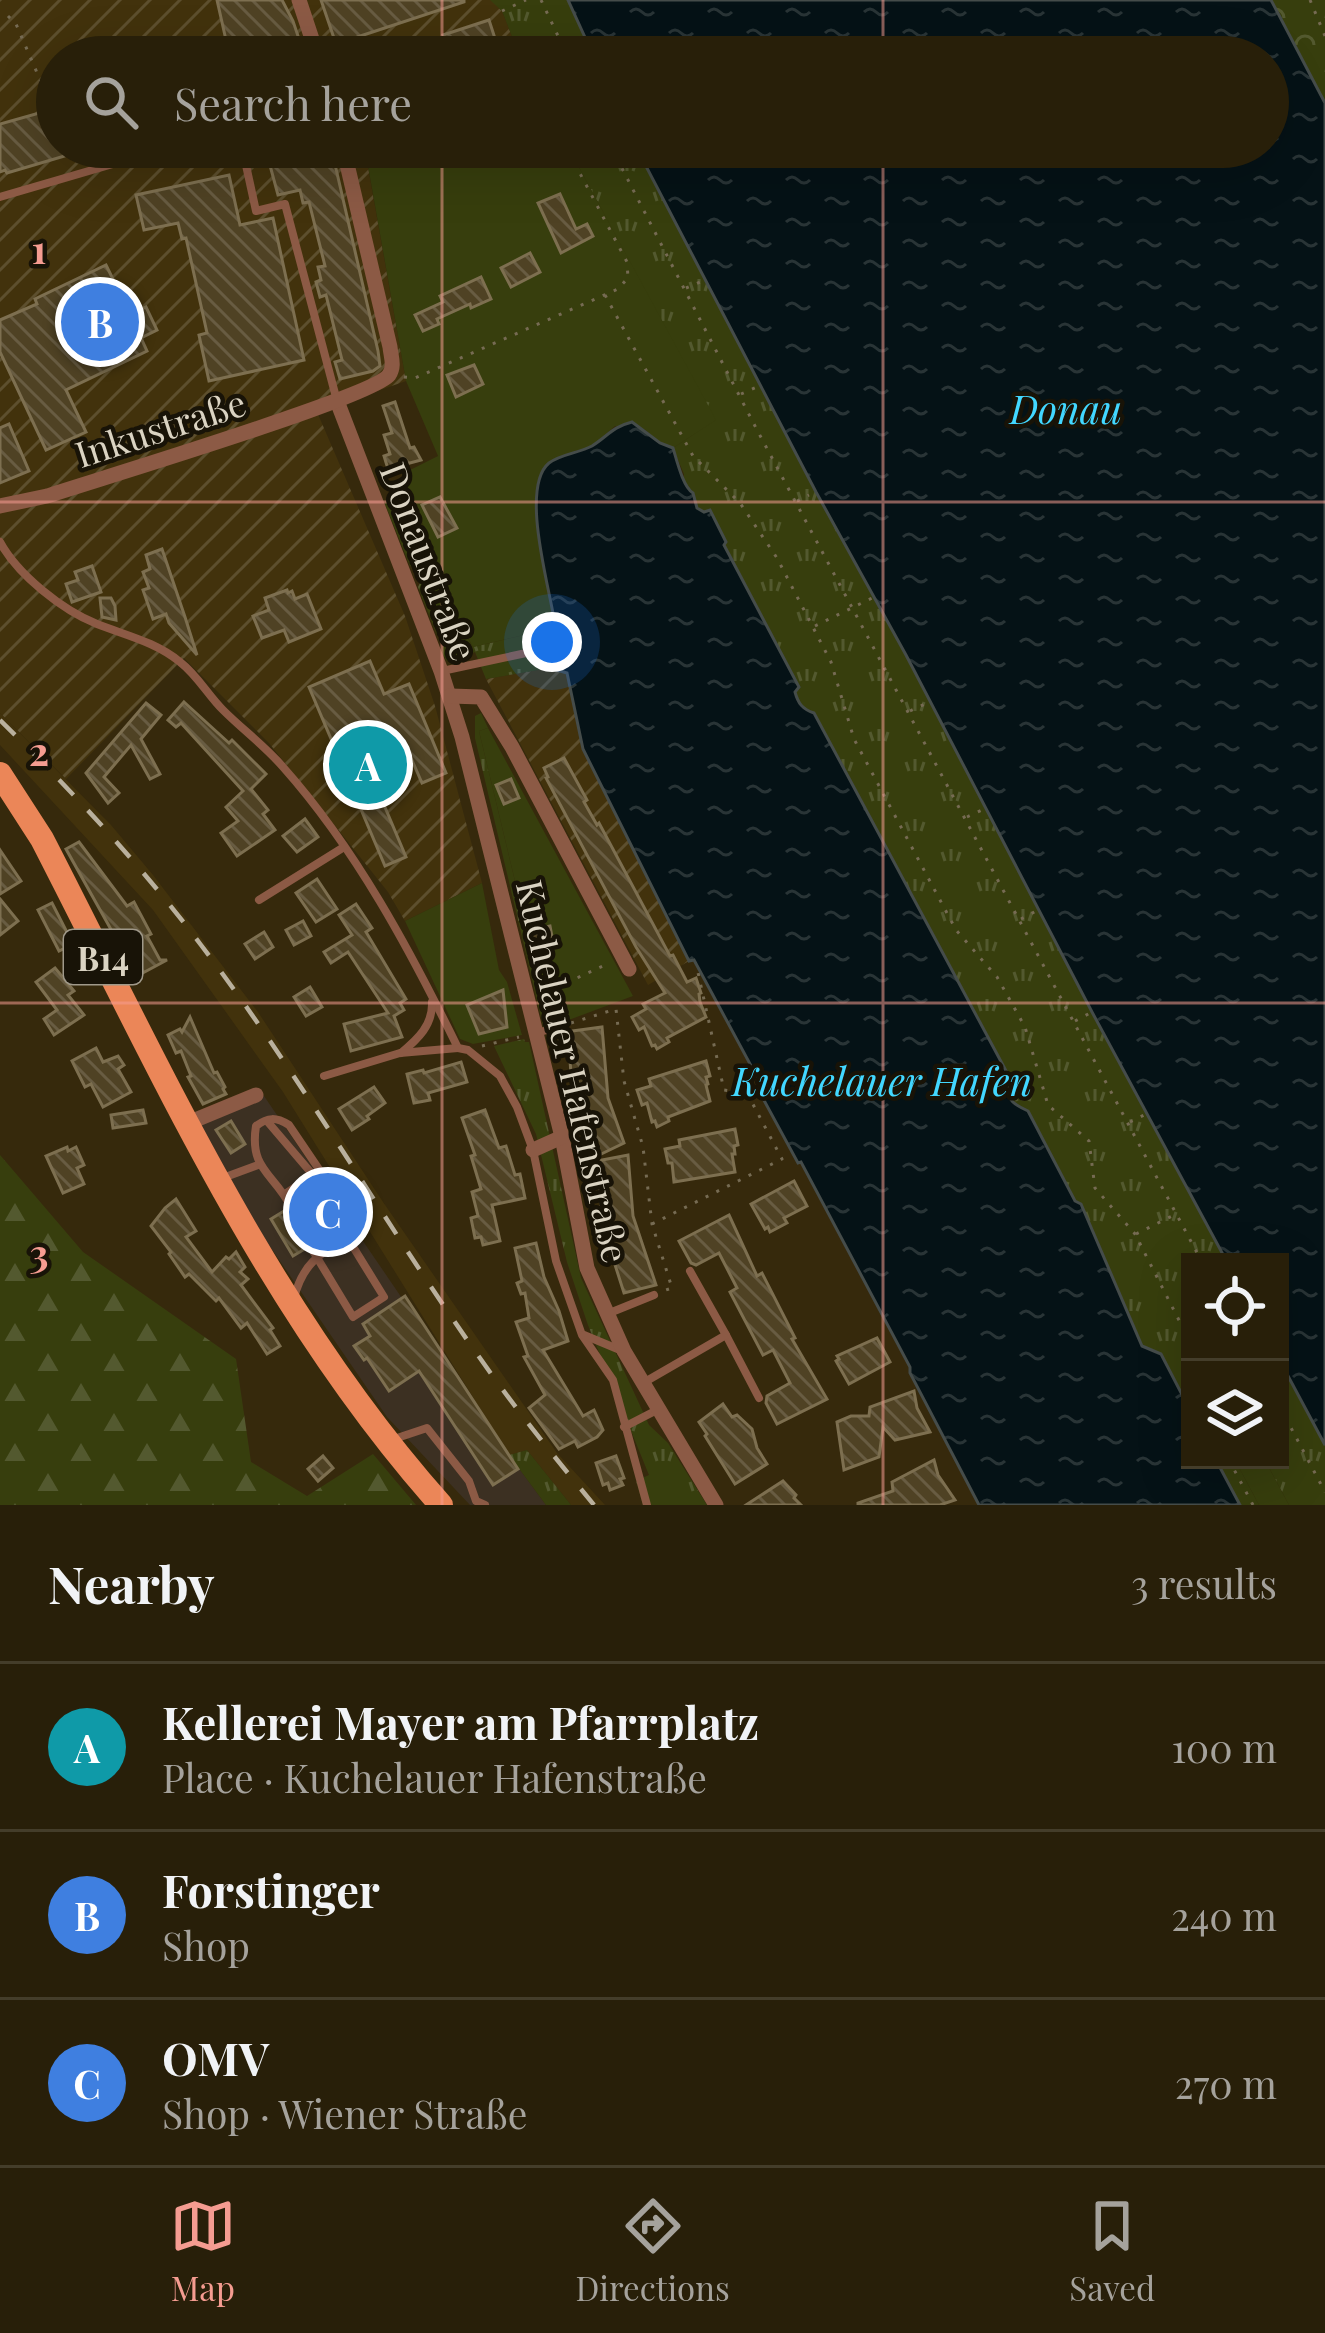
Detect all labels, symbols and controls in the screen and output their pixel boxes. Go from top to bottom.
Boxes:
search box [36,36,1289,168]
icon: search [78,69,144,135]
text: Search here [174,72,412,132]
text: 1 [32,222,46,274]
pin: B [61,277,139,367]
street label: Inkustraße [69,377,251,477]
water label: Donau [1008,382,1122,434]
street label: Donaustraße [370,455,490,667]
your location [522,612,582,672]
pin: A [329,720,407,810]
text: 2 [29,724,49,776]
street label: Kuchelauer Hafenstraße [507,875,641,1267]
road number: B14 [64,930,142,984]
water label: Kuchelauer Hafen [730,1054,1032,1106]
pin: C [289,1167,367,1257]
text: 3 [29,1226,49,1278]
map controls [1181,1253,1289,1469]
button: locate [1181,1253,1289,1361]
button: layers [1181,1361,1289,1469]
text: Nearby [48,1549,214,1617]
text: 3 results [1131,1557,1277,1609]
text: Kellerei Mayer am Pfarrplatz [162,1691,759,1751]
text: A [74,1721,100,1773]
text: 100 m [1171,1721,1277,1773]
text: Place · Kuchelauer Hafenstraße [162,1751,707,1803]
text: Forstinger [162,1859,380,1919]
text: B [74,1889,100,1941]
text: 240 m [1171,1889,1277,1941]
text: Shop [162,1919,250,1971]
text: OMV [162,2027,269,2087]
text: C [73,2057,101,2109]
text: 270 m [1175,2057,1277,2109]
text: Shop · Wiener Straße [162,2087,527,2139]
tab: Map [170,2193,236,2309]
tab: Directions [575,2193,730,2309]
tab: Saved [1069,2193,1155,2309]

